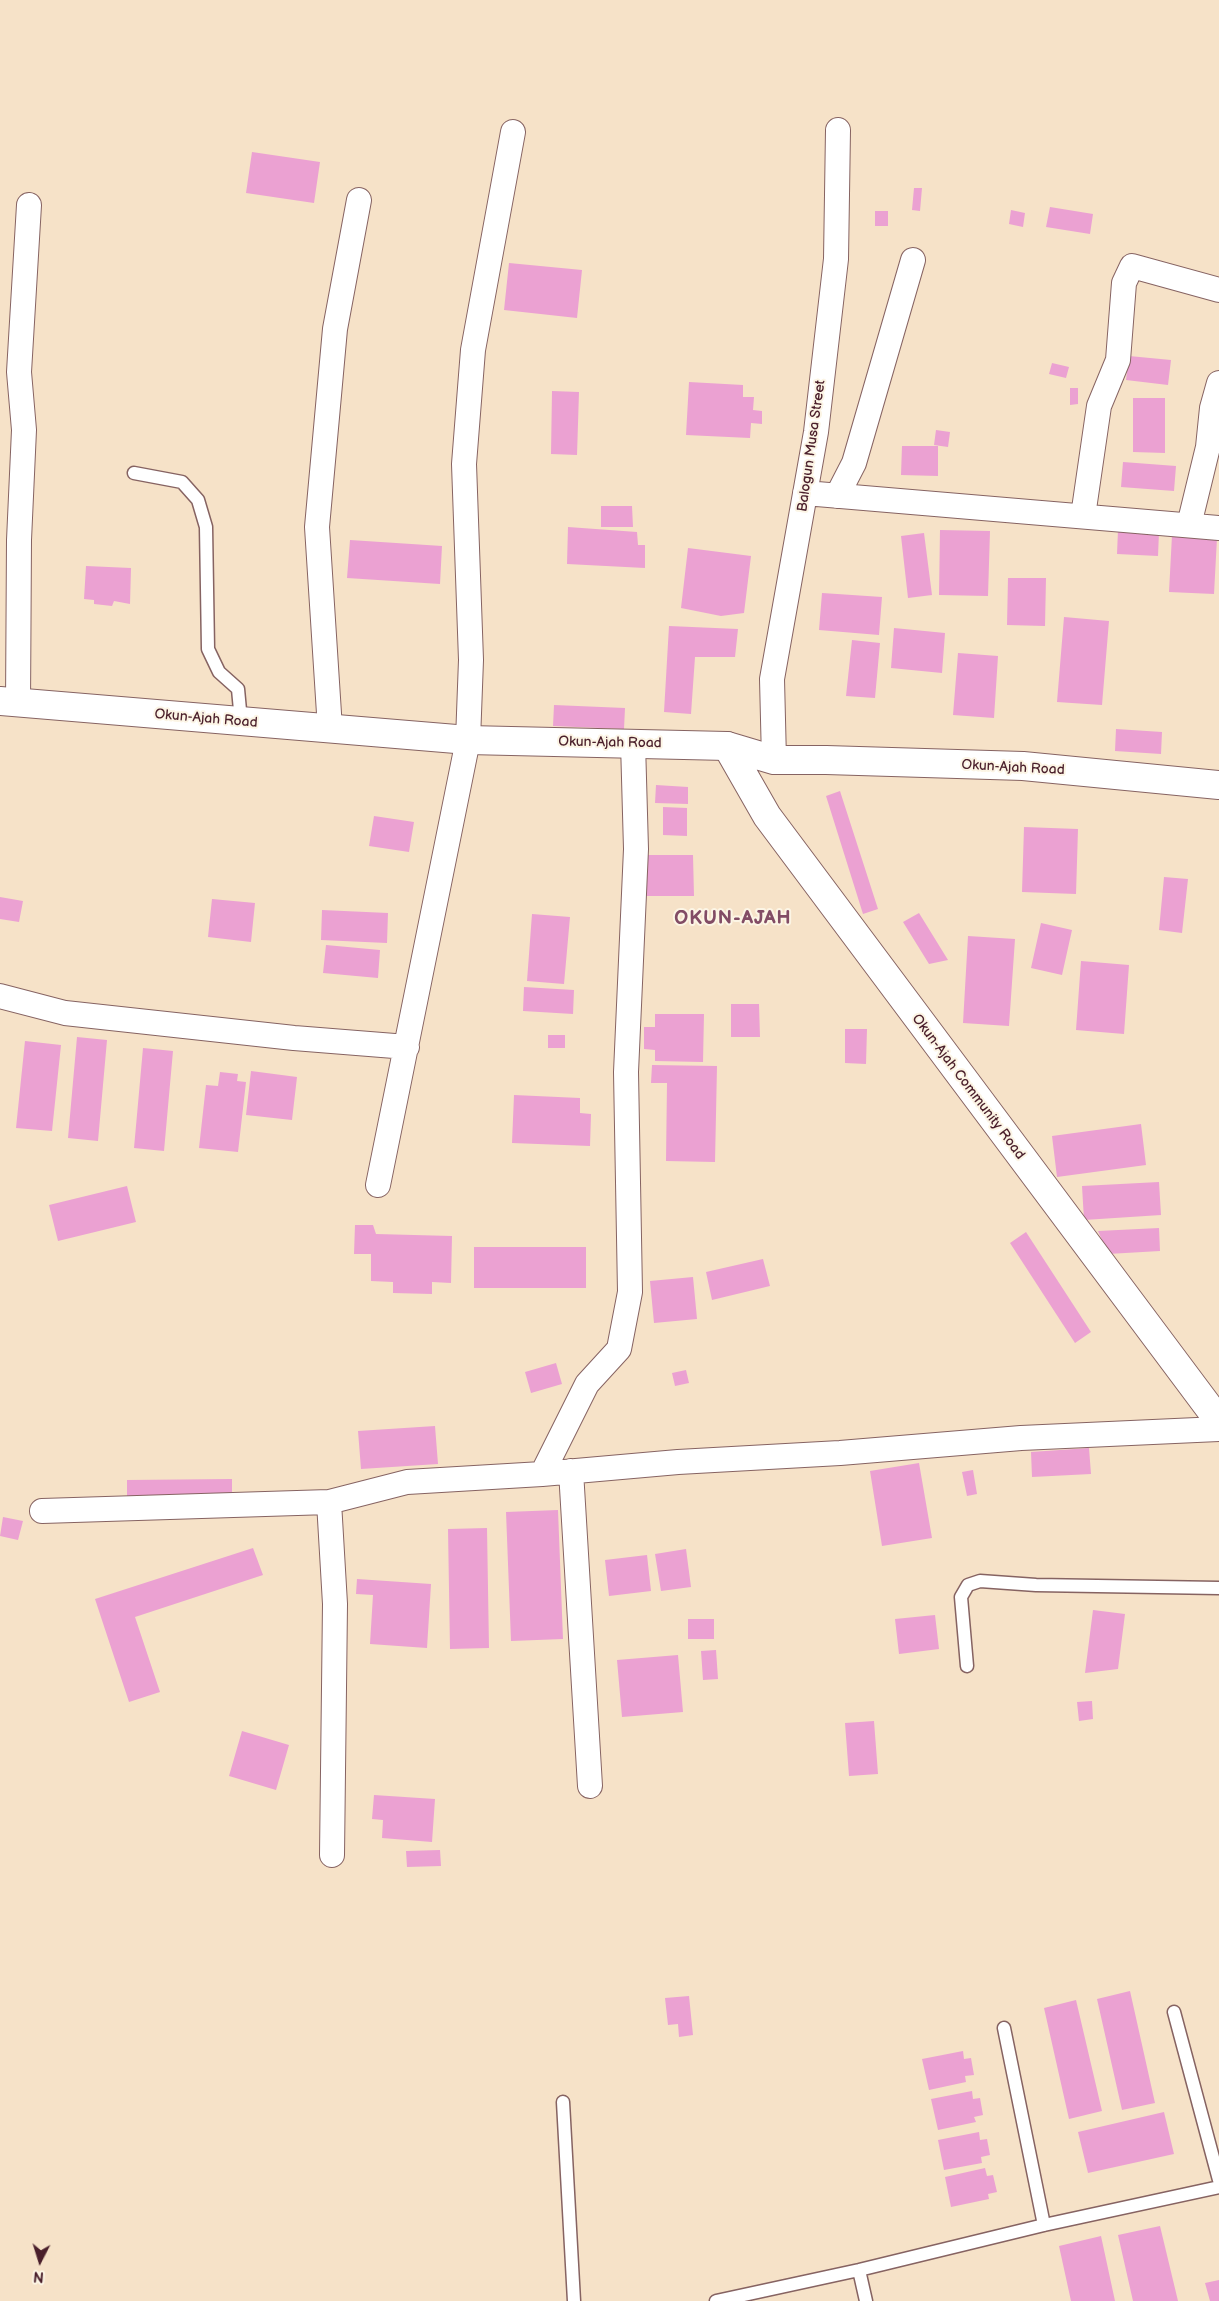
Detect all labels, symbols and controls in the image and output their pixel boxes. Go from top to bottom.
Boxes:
street label: Balogun Musa Street [794,379,830,513]
street label: Okun-Ajah Road [154,706,258,732]
street label: Okun-Ajah Road [558,734,662,752]
street label: Okun-Ajah Road [961,757,1065,779]
district label: OKUN-AJAH [673,908,793,930]
street label: Okun-Ajah Community Road [908,1011,1028,1163]
north arrow [15,2236,65,2286]
text: N [33,2268,45,2285]

